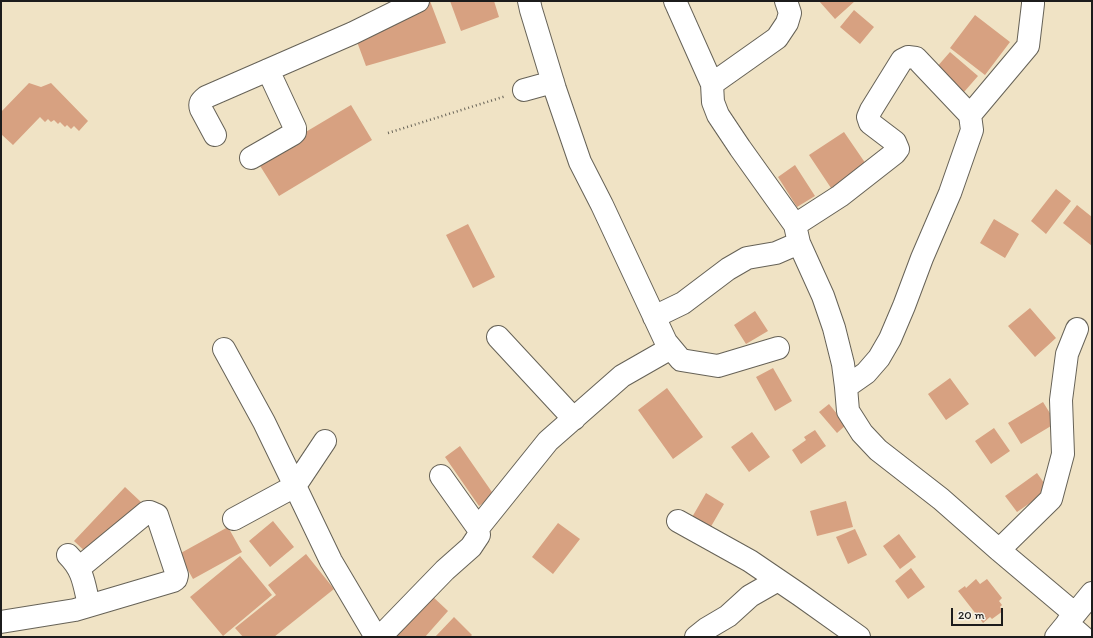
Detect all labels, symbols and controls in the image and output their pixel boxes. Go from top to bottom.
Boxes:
scale bar [953,600,1005,626]
text: 20 m [958,608,985,622]

